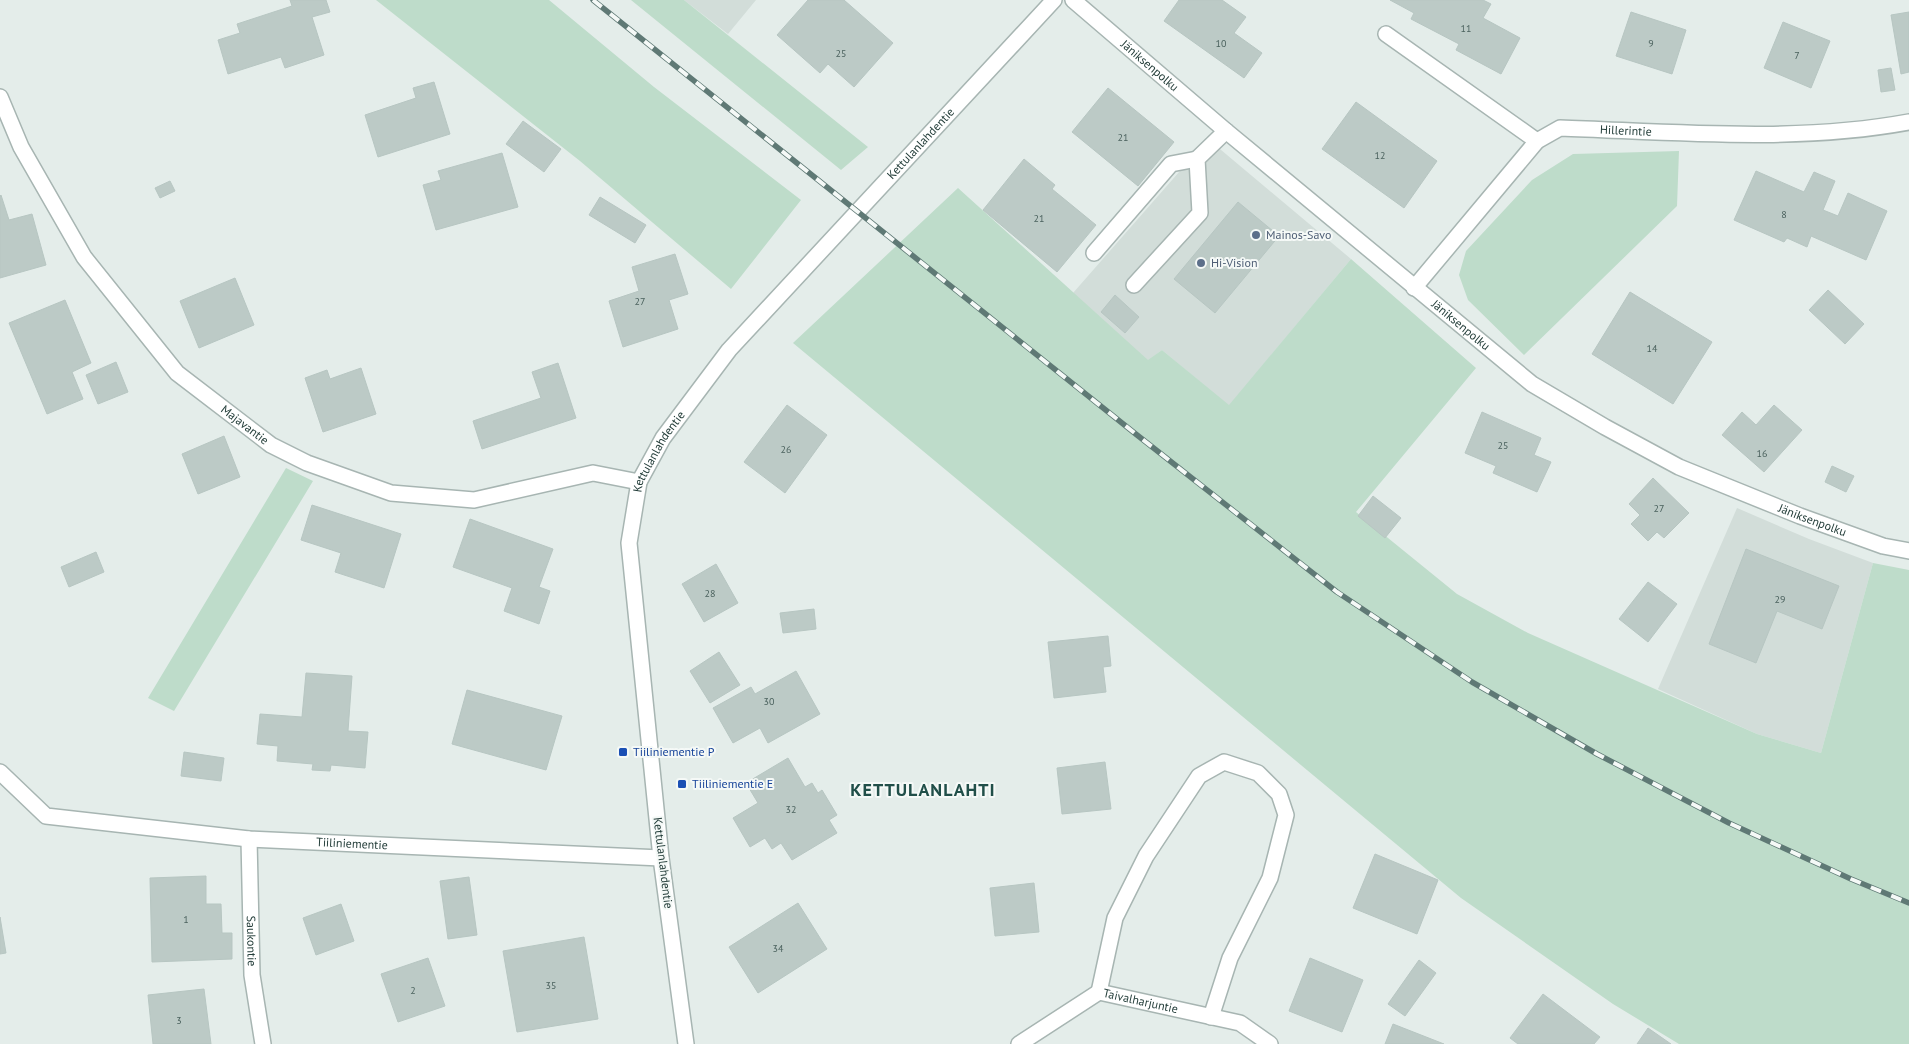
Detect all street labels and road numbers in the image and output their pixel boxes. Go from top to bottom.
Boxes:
street label: Jäniksenpolku [1117,36,1182,94]
street label: Kettulanlahdentie [884,104,957,182]
street label: Hillerintie [1600,122,1652,139]
street label: Jäniksenpolku [1428,296,1493,353]
street label: Majavantie [218,401,272,448]
street label: Kettulanlahdentie [629,408,688,493]
street label: Jäniksenpolku [1776,500,1849,539]
street label: Kettulanlahdentie [650,816,677,910]
street label: Tiiliniementie [316,834,388,852]
street label: Saukontie [244,915,260,967]
street label: Taivalharjuntie [1102,985,1179,1016]

